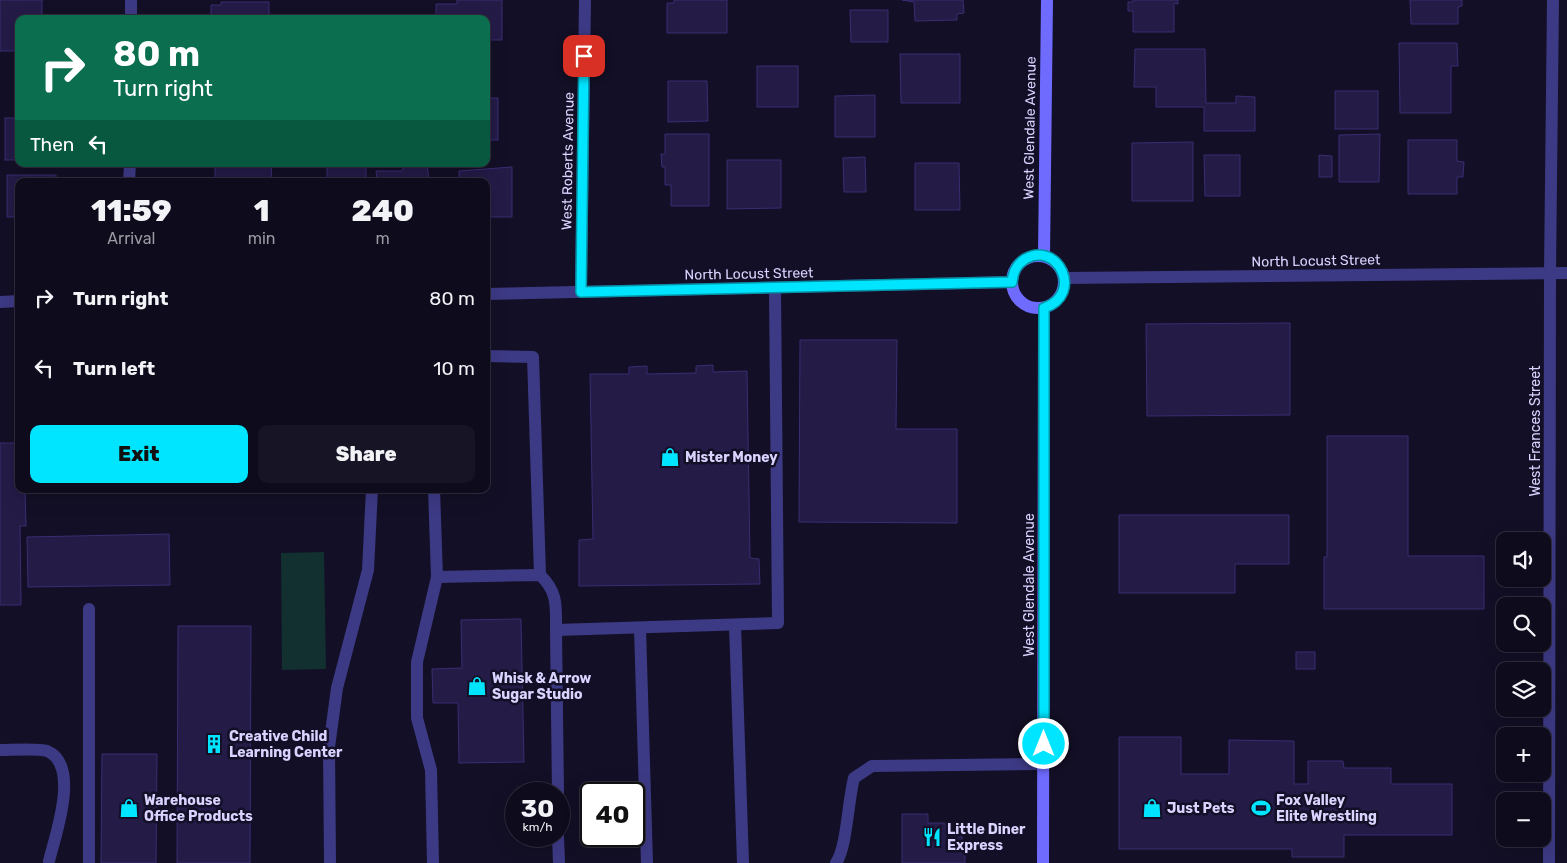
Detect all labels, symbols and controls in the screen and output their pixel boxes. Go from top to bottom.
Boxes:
text: 80 m [113,33,200,75]
icon: right [30,35,95,100]
pin [563,35,605,77]
icon: arrive [570,42,598,70]
street label: West Glendale Avenue [1020,56,1040,200]
text: Turn right [113,75,213,102]
street label: West Roberts Avenue [558,92,578,230]
icon: left [84,130,112,158]
text: Then [30,133,74,156]
text: 11:59 [91,193,172,229]
text: 1 [254,193,270,229]
text: 240 [351,193,414,229]
text: Arrival [107,229,155,248]
text: min [248,229,276,248]
text: m [376,229,390,248]
street label: North Locust Street [1251,251,1381,271]
street label: North Locust Street [684,264,814,284]
icon: right [30,284,58,312]
text: Turn right [73,287,168,310]
text: 80 m [429,287,475,310]
icon: left [30,354,58,382]
text: Turn left [73,357,155,380]
text: 10 m [433,357,475,380]
street label: West Frances Street [1527,365,1544,496]
button: Exit [30,425,248,483]
button: Share [258,425,475,483]
shop icon: Mister Money [659,446,681,468]
place label: Mister Money [685,449,778,466]
street label: West Glendale Avenue [1021,513,1038,657]
map controls [1496,532,1551,847]
button: sound [1496,532,1551,587]
button: search [1496,597,1551,652]
button: layers [1496,662,1551,717]
place label: Whisk & Arrow Sugar Studio [492,670,592,703]
shop icon: Whisk & Arrow Sugar Studio [466,675,488,697]
position arrow [1017,717,1069,769]
button: + [1496,727,1551,782]
place label: Creative Child Learning Center [229,728,343,761]
building icon: Creative Child Learning Center [203,733,225,755]
speed limit sign: 40 [580,782,645,847]
place label: Warehouse Office Products [144,792,253,825]
place label: Fox Valley Elite Wrestling [1276,792,1377,825]
button: − [1496,792,1551,847]
text: 30 [521,794,554,823]
shop icon: Warehouse Office Products [118,797,140,819]
shop icon: Just Pets [1141,797,1163,819]
sports icon: Fox Valley Elite Wrestling [1250,797,1272,819]
place label: Just Pets [1167,800,1235,817]
text: km/h [523,820,552,834]
place label: Little Diner Express [947,821,1026,854]
restaurant icon: Little Diner Express [921,826,943,848]

